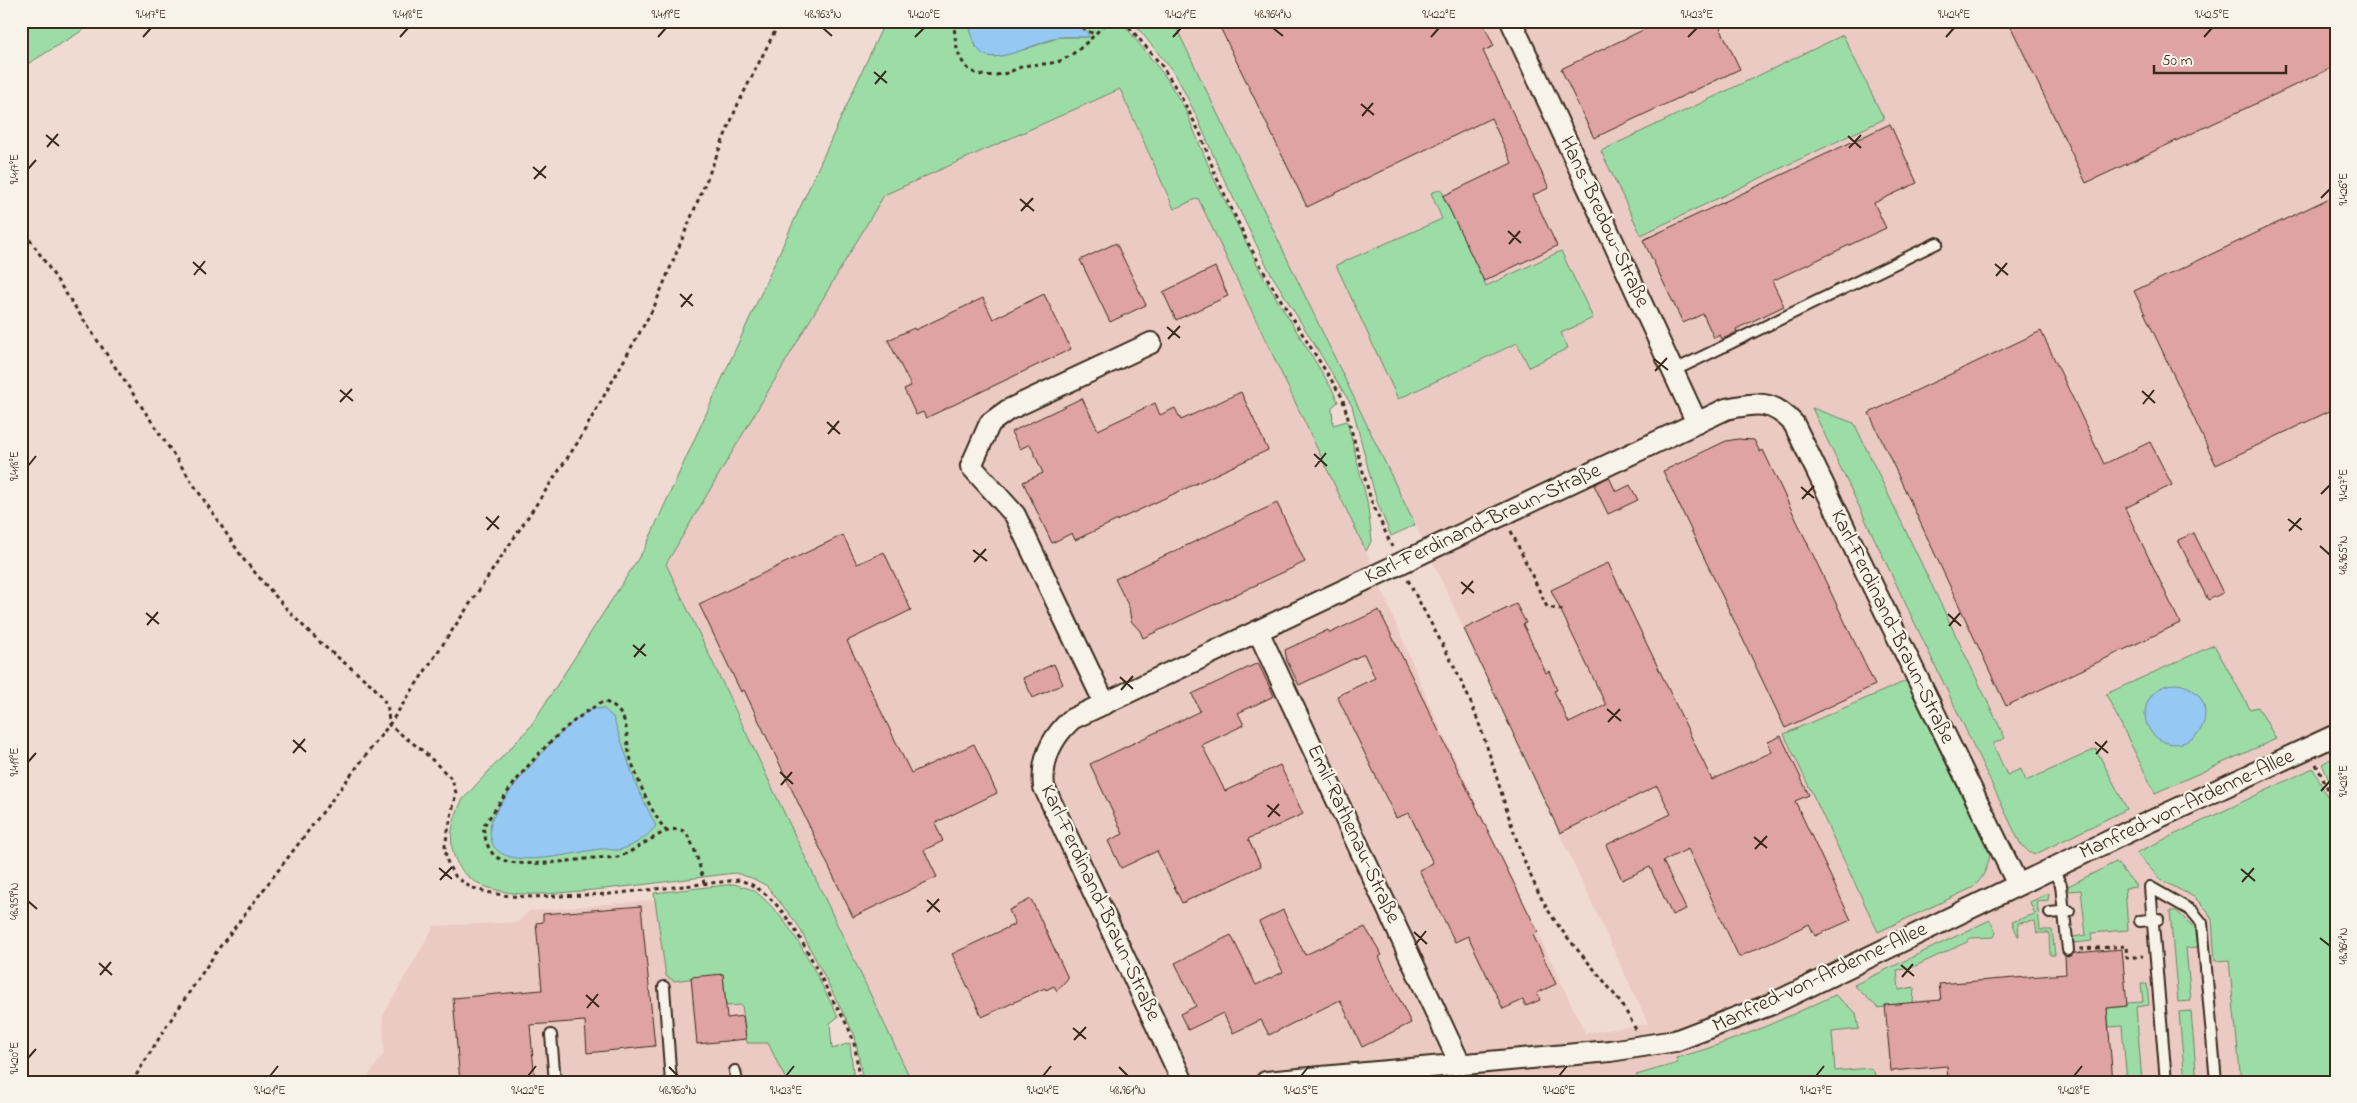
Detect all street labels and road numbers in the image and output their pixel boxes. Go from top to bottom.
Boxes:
street label: Hans-Bredow-Straße [1551,132,1657,313]
street label: Karl-Ferdinand-Braun-Straße [1360,456,1606,592]
street label: Karl-Ferdinand-Braun-Straße [1822,505,1962,750]
street label: Emil-Rathenau-Straße [1298,740,1408,929]
street label: Manfred-von-Ardenne-Allee [2075,742,2300,868]
street label: Karl-Ferdinand-Braun-Straße [1032,780,1168,1026]
street label: Manfred-von-Ardenne-Allee [1708,915,1933,1041]

